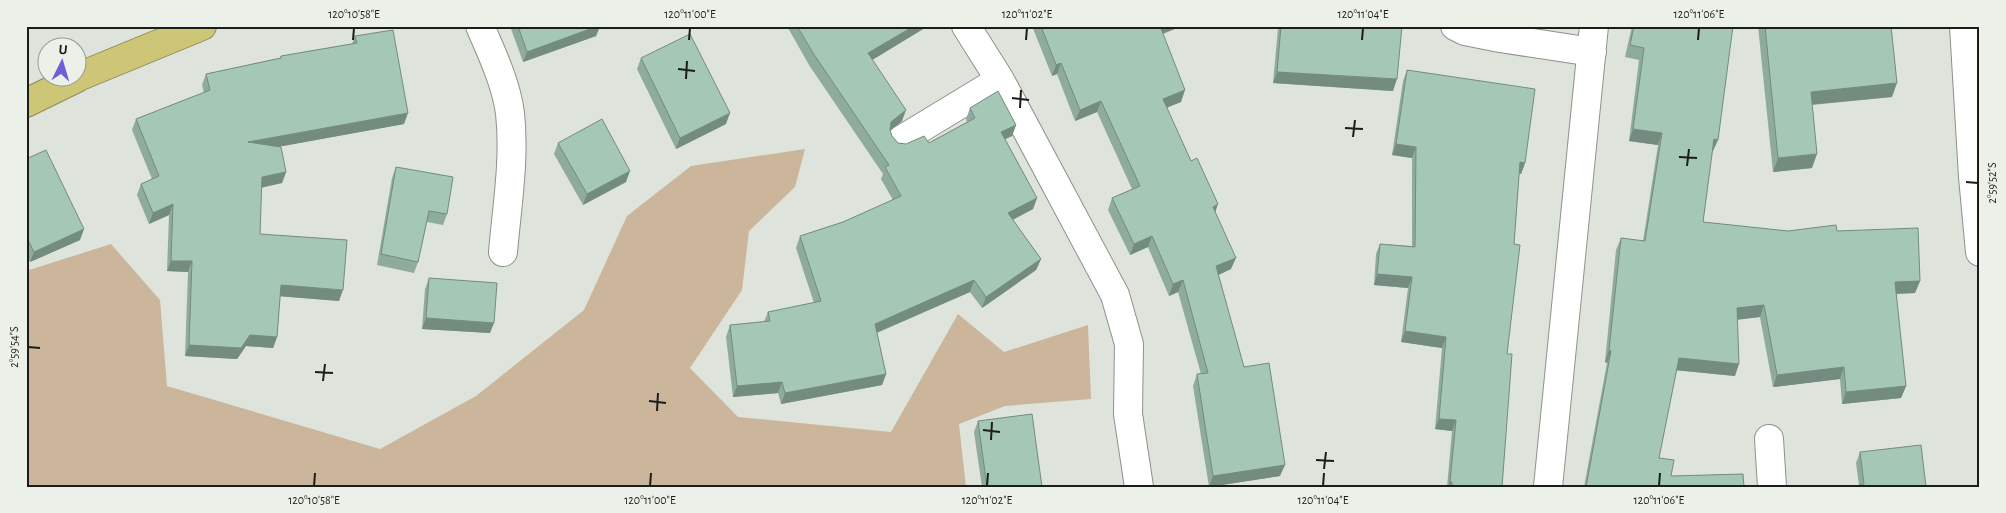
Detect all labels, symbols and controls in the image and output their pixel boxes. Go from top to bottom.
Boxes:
text: 120°10'58"E [328,8,380,20]
text: 120°11'00"E [664,8,716,20]
text: 120°11'02"E [1002,8,1053,20]
text: 120°11'04"E [1338,8,1389,20]
text: 120°11'06"E [1674,8,1725,20]
north arrow [38,38,88,88]
text: U [58,43,68,57]
text: 2°59'52"S [1986,162,1998,204]
text: 2°59'54"S [8,326,20,368]
text: 120°10'58"E [288,494,340,506]
text: 120°11'00"E [624,494,676,506]
text: 120°11'02"E [962,494,1013,506]
text: 120°11'04"E [1298,494,1349,506]
text: 120°11'06"E [1634,494,1685,506]

